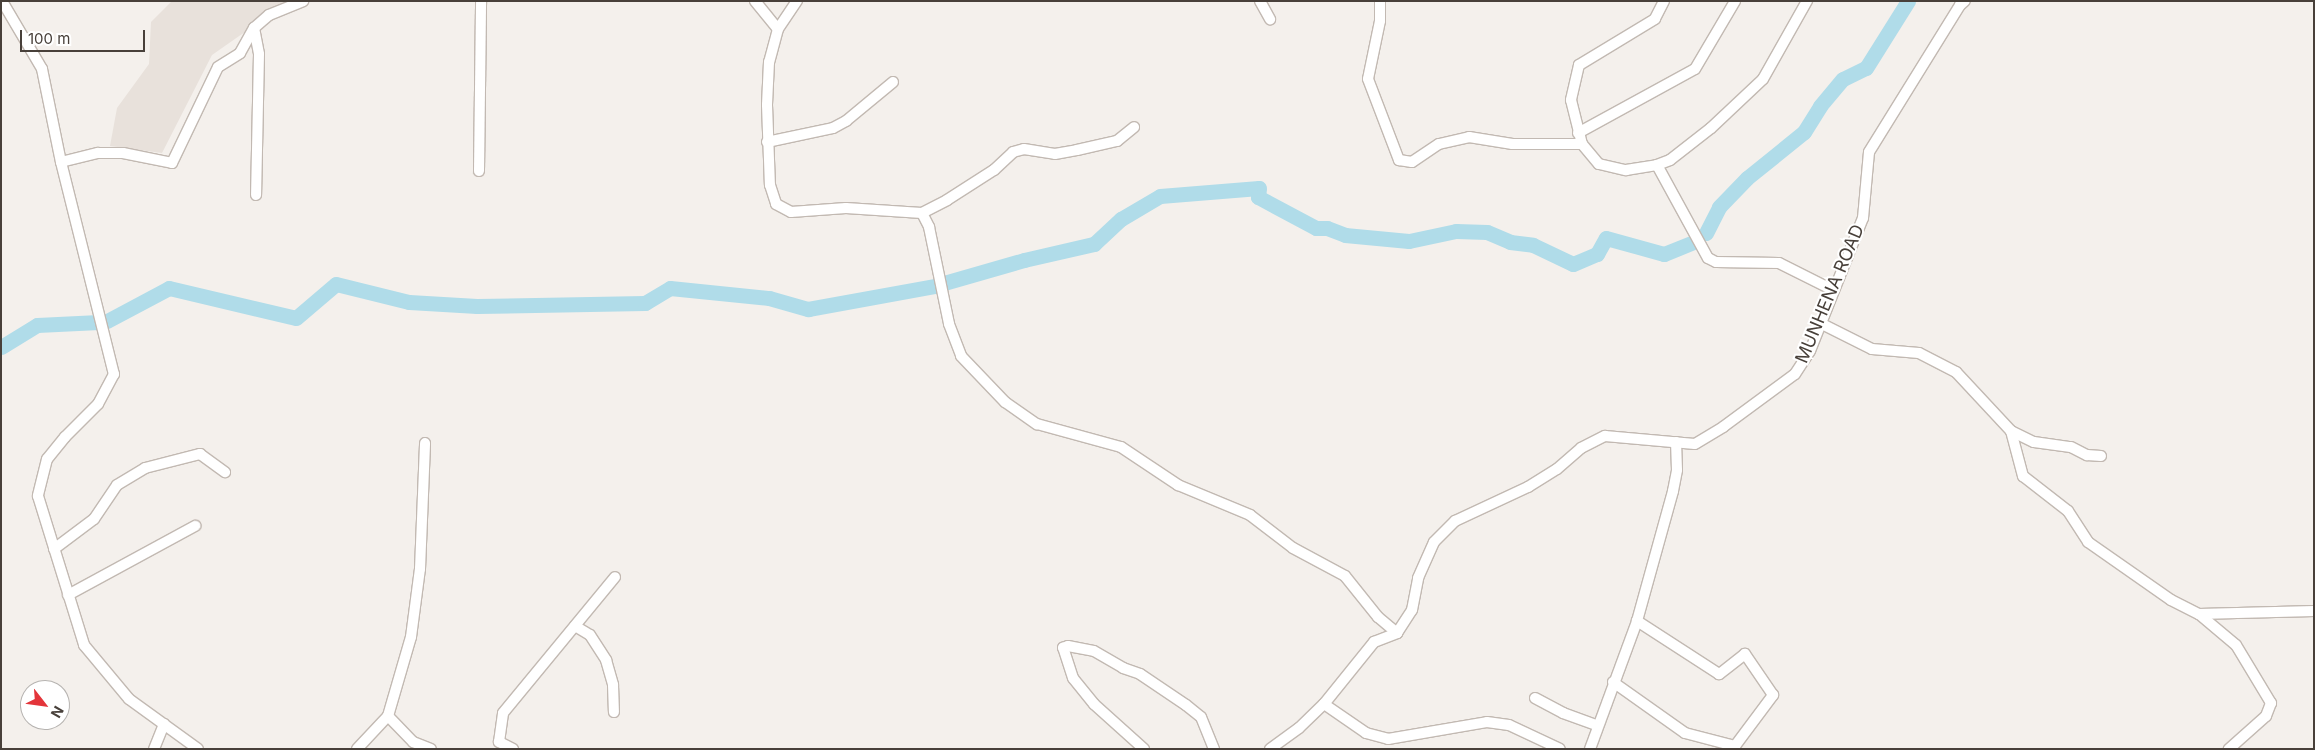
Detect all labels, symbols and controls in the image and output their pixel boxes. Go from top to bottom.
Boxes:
scale bar [22,20,148,52]
text: 100 m [28,29,70,48]
street label: MUNHENA ROAD [1791,221,1869,367]
north arrow [20,680,70,730]
text: N [48,703,68,721]

